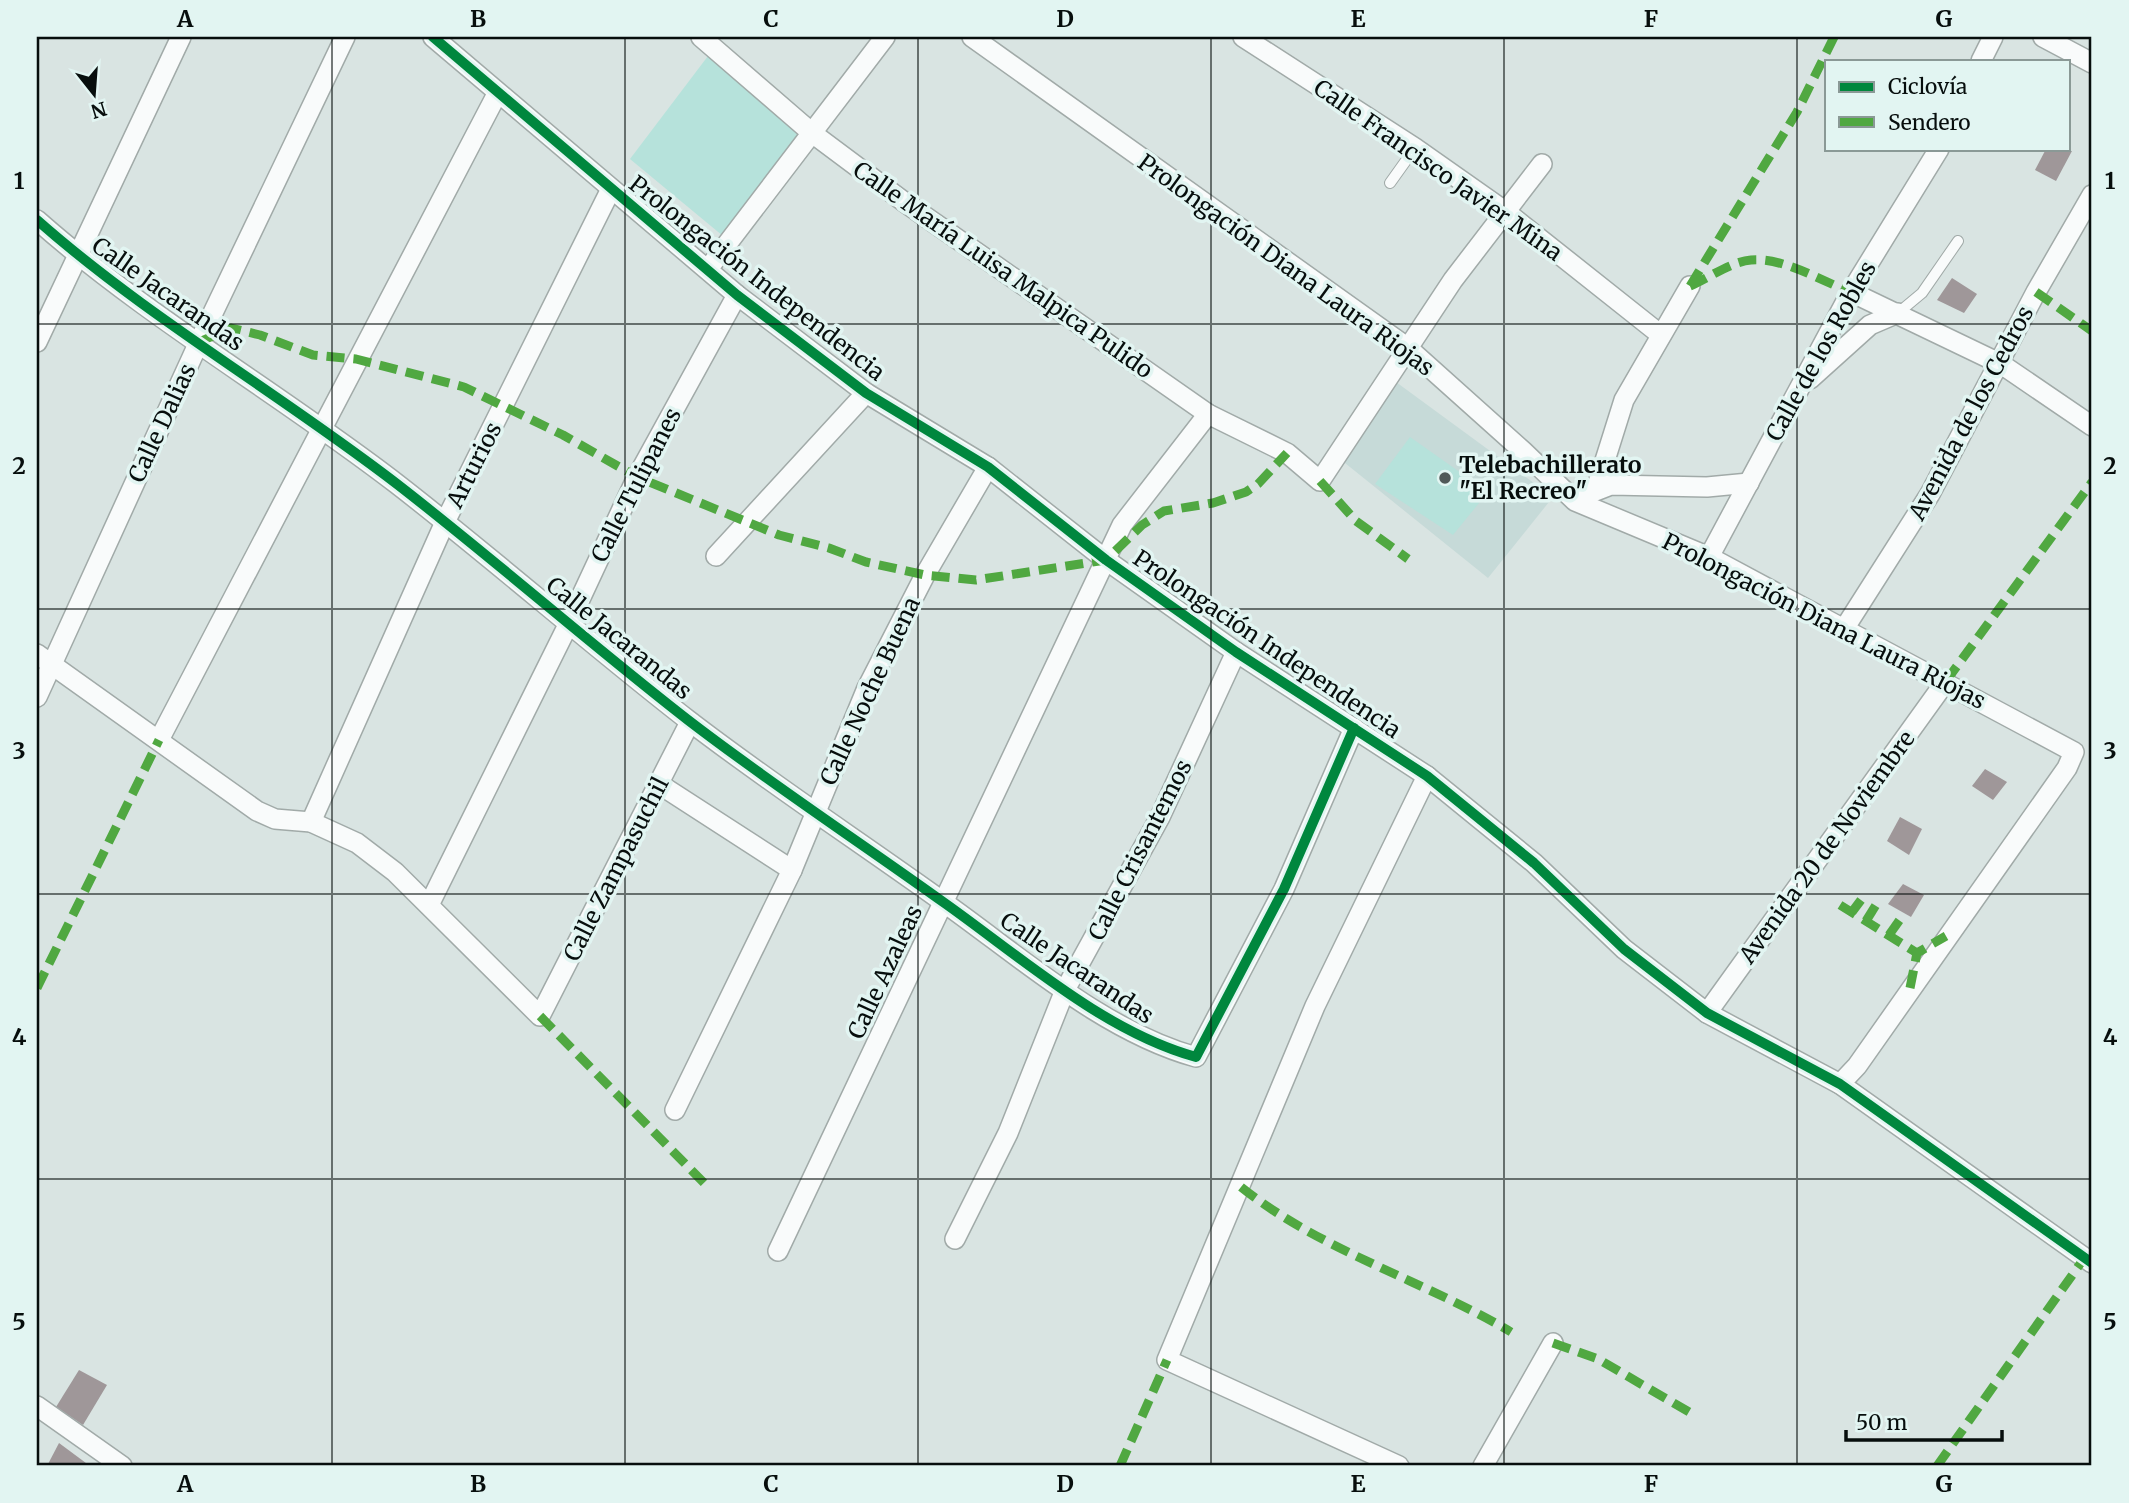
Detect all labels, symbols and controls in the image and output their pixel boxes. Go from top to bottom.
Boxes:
text: A [176,4,194,33]
text: B [470,4,486,33]
text: C [763,4,779,33]
text: D [1056,4,1074,33]
text: E [1350,4,1366,33]
text: F [1644,4,1658,33]
text: G [1936,4,1953,33]
north arrow [60,60,130,130]
legend [1825,60,2070,150]
street label: Calle Francisco Javier Mina [1308,73,1568,267]
text: Ciclovía [1888,73,1967,100]
text: N [88,97,110,124]
text: Sendero [1888,109,1971,136]
street label: Prolongación Diana Laura Riojas [1133,147,1440,382]
street label: Calle María Luisa Malpica Pulido [848,155,1159,384]
text: 1 [14,166,25,195]
text: 1 [2105,166,2116,195]
street label: Prolongación Independencia [624,169,891,386]
street label: Calle Jacarandas [87,230,250,357]
street label: Calle de los Robles [1759,256,1882,446]
street label: Avenida de los Cedros [1901,301,2039,526]
street label: Calle Dalias [121,359,202,487]
street label: Calle Tulipanes [584,403,687,567]
street label: Arturios [439,417,507,513]
place label: Telebachillerato "El Recreo" [1459,450,1642,505]
text: 2 [12,451,26,480]
text: 2 [2103,451,2117,480]
marker: Telebachillerato "El Recreo" [1437,470,1453,486]
street label: Prolongación Diana Laura Riojas [1658,526,1991,715]
street label: Prolongación Independencia [1128,543,1407,744]
street label: Calle Jacarandas [541,570,698,705]
street label: Calle Noche Buena [813,592,926,789]
street label: Avenida 20 de Noviembre [1732,725,1921,970]
text: 3 [12,736,26,765]
text: 3 [2103,736,2117,765]
street label: Calle Crisantemos [1081,755,1198,945]
street label: Calle Zampasuchil [557,772,674,966]
street label: Calle Azaleas [841,900,928,1043]
street label: Calle Jacarandas [995,906,1160,1030]
text: 4 [12,1022,27,1051]
text: 4 [2103,1022,2118,1051]
text: 5 [12,1307,26,1336]
text: 5 [2103,1307,2117,1336]
scale bar [1846,1398,2001,1442]
text: 50 m [1856,1409,1907,1436]
text: A [176,1469,194,1498]
text: B [470,1469,486,1498]
text: C [763,1469,779,1498]
text: D [1056,1469,1074,1498]
text: E [1350,1469,1366,1498]
text: F [1644,1469,1658,1498]
text: G [1936,1469,1953,1498]

